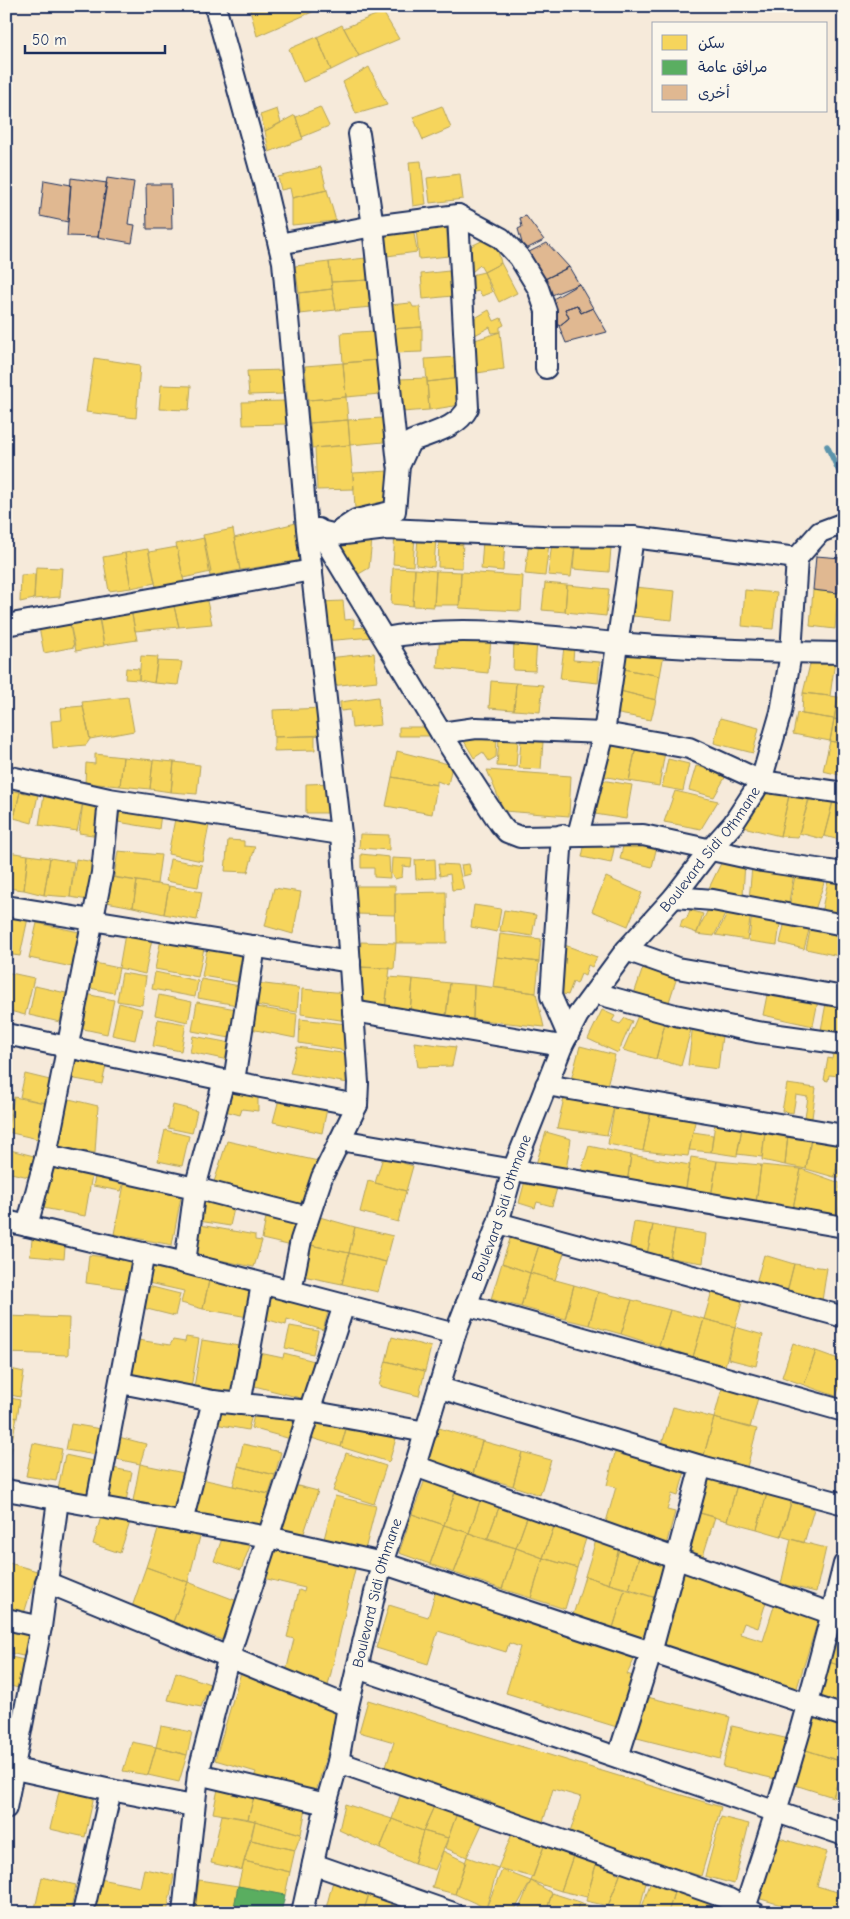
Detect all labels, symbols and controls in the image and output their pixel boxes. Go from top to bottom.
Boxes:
scale bar [25,22,165,54]
legend [652,22,828,112]
text: 50 m [32,31,67,49]
text: سكن [698,34,725,52]
text: مرافق عامة [698,58,767,76]
text: أخرى [698,84,730,102]
street label: Boulevard Sidi Othmane [656,783,764,916]
street label: Boulevard Sidi Othmane [467,1132,535,1284]
street label: Boulevard Sidi Othmane [348,1515,406,1669]

